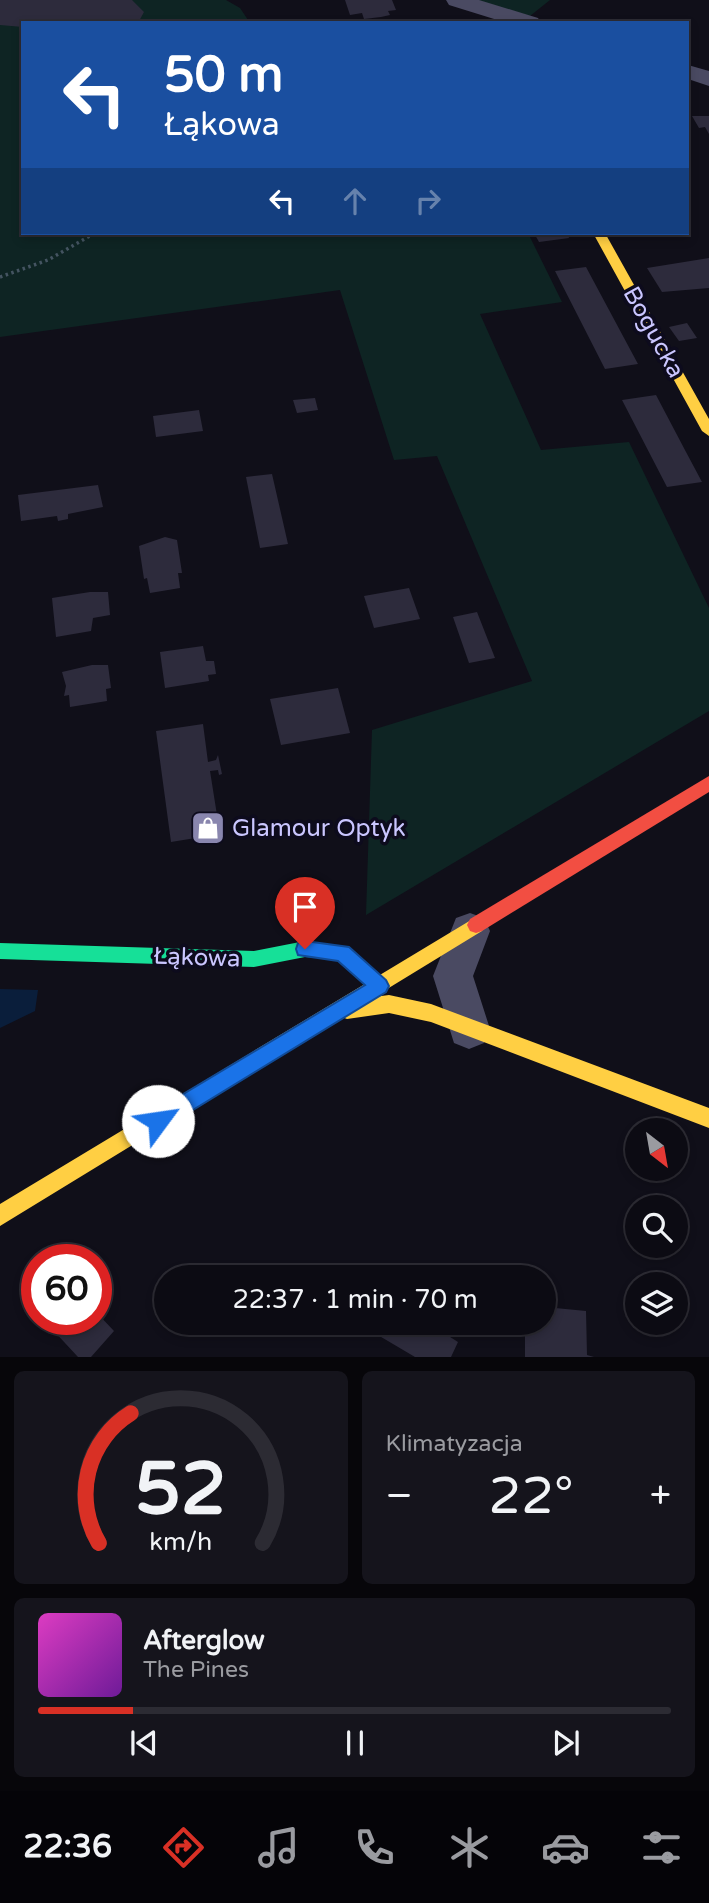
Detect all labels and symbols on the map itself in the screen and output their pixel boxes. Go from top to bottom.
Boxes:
street label: Bogucka [617,281,690,383]
shop icon: Glamour Optyk [189,809,227,847]
place label: Glamour Optyk [232,814,406,843]
pin [275,877,335,949]
street label: Łąkowa [153,941,241,974]
position arrow [121,1084,195,1158]
north arrow [625,1118,688,1181]
speed limit sign: 60 [21,1244,112,1335]

